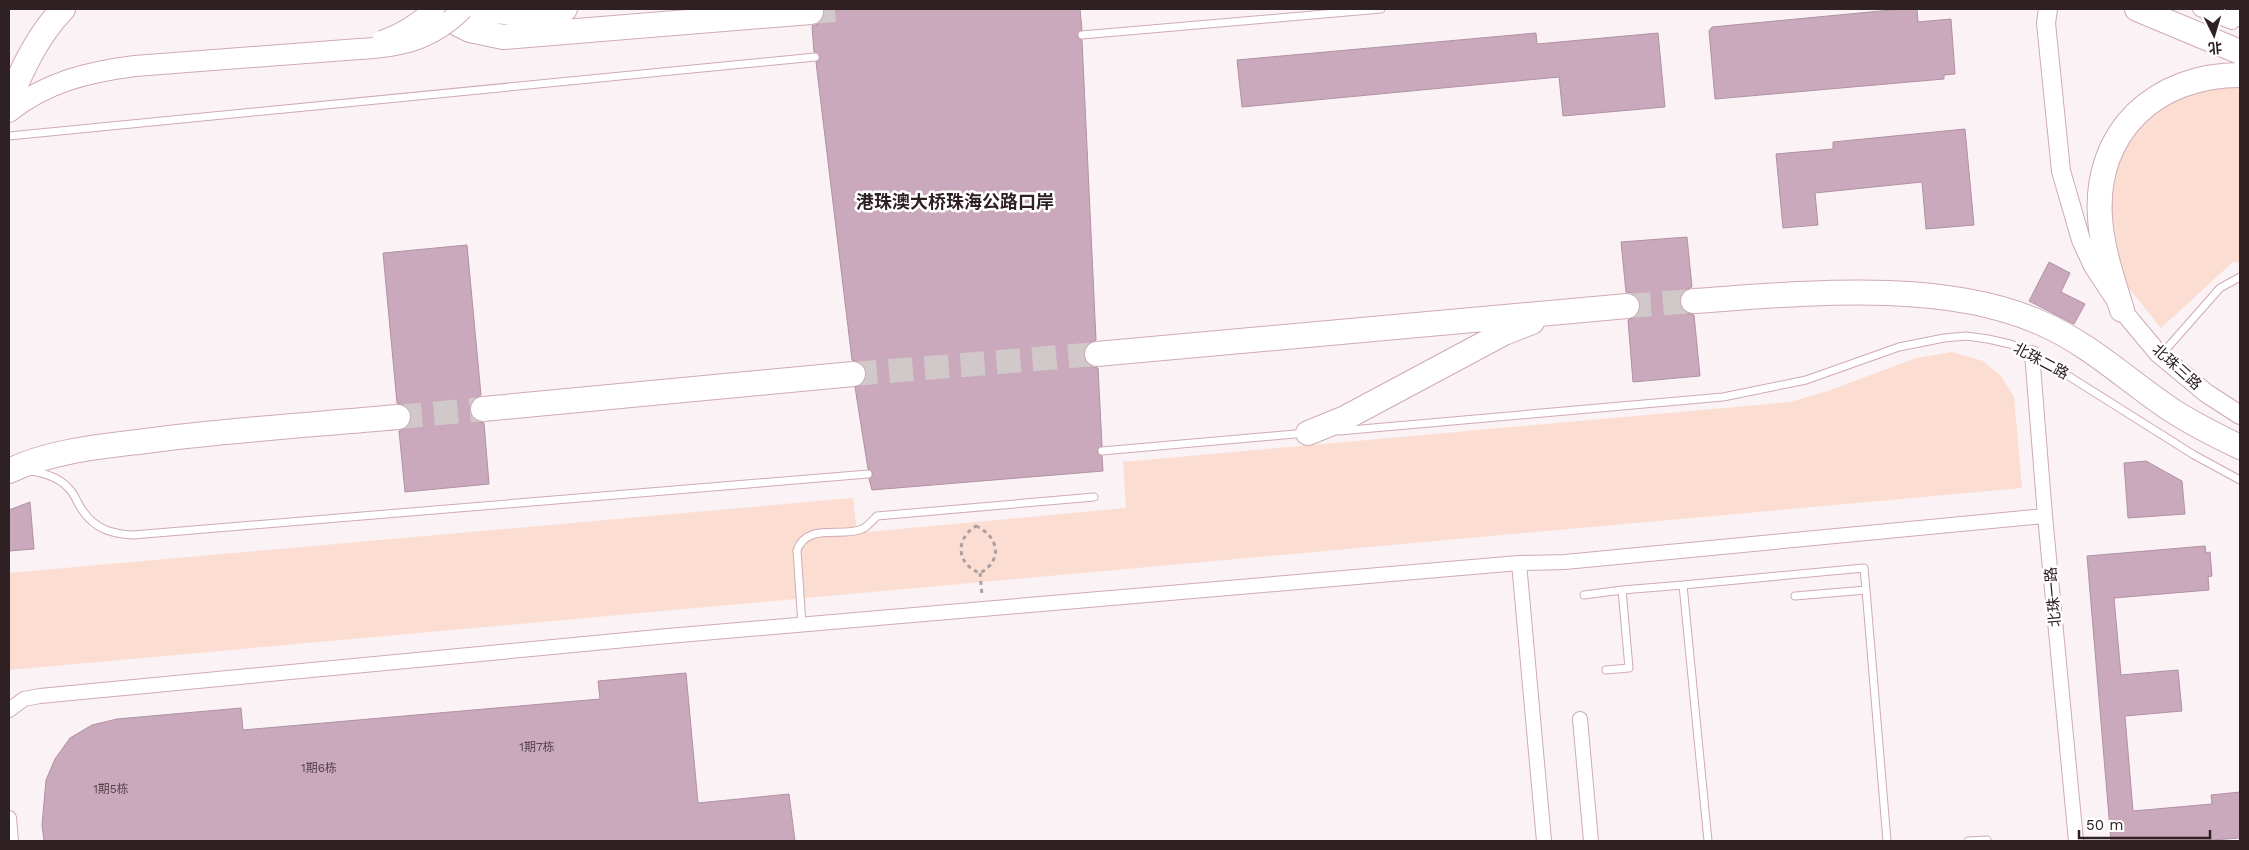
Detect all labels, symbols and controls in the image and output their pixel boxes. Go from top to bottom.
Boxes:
north arrow [2189,10,2239,60]
text: 北 [2207,39,2223,57]
district label: 港珠澳大桥珠海公路口岸 [856,191,1054,212]
street label: 北珠二路 [2010,339,2072,383]
street label: 北珠三路 [2149,340,2205,394]
street label: 北珠一路 [2041,566,2065,628]
house number: 1期7栋 [519,740,555,754]
house number: 1期6栋 [301,761,337,775]
house number: 1期5栋 [93,782,129,796]
scale bar [2079,808,2210,840]
text: 50 m [2086,816,2123,834]

